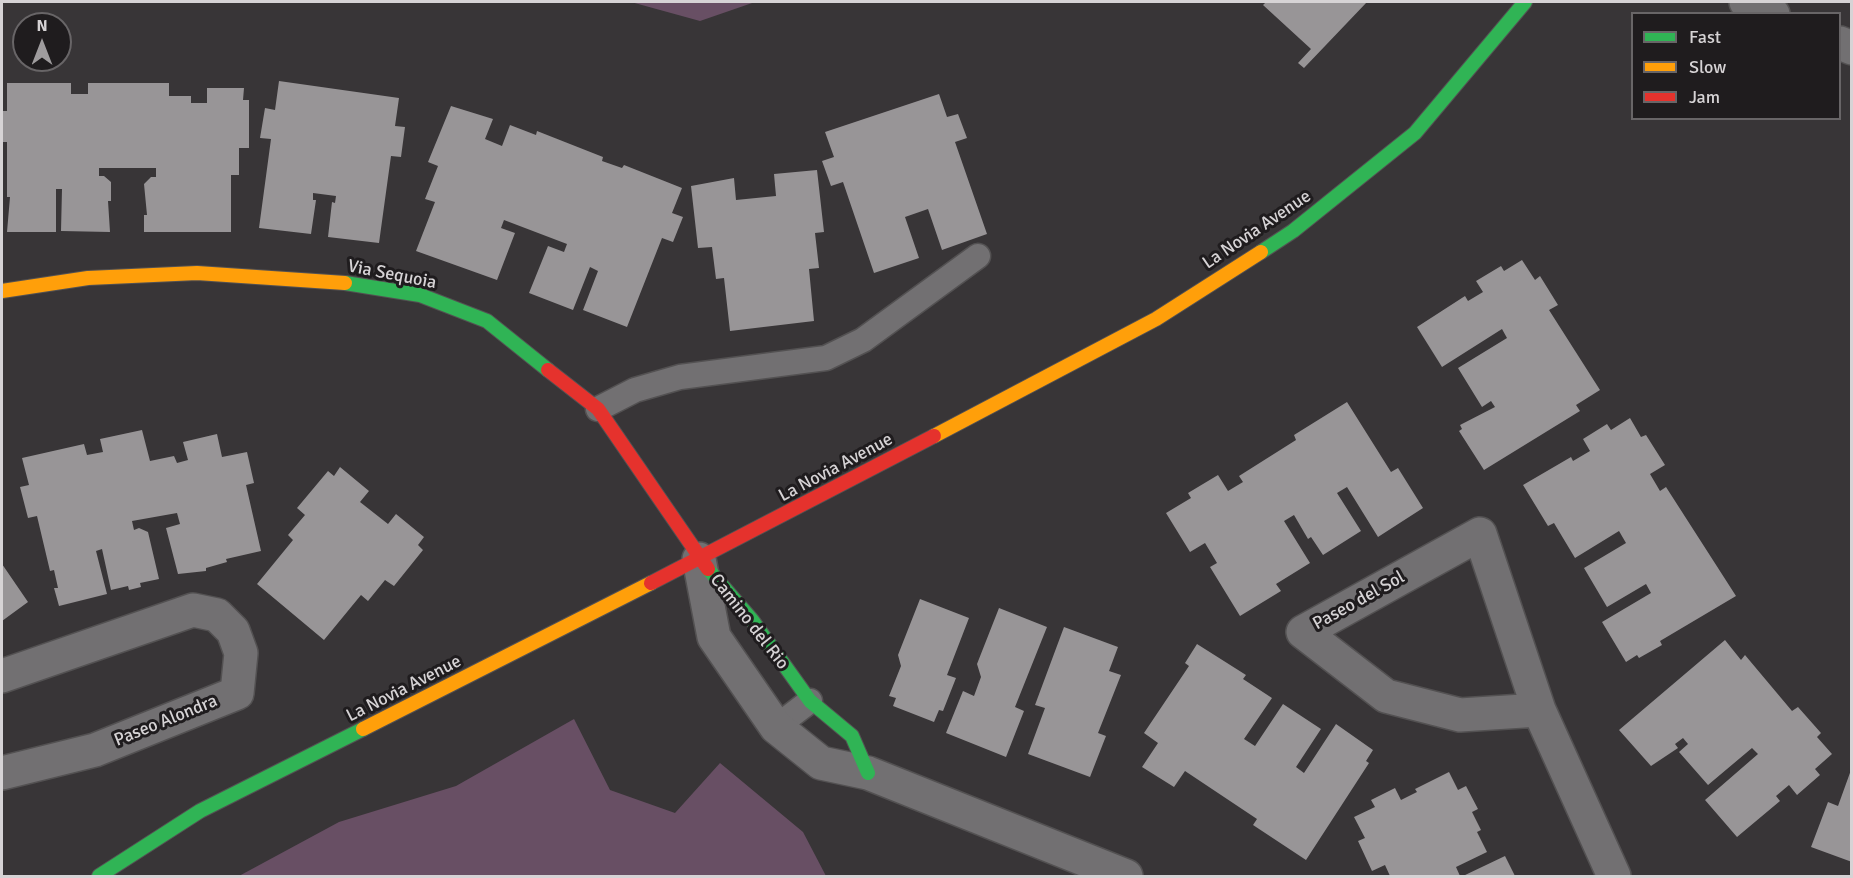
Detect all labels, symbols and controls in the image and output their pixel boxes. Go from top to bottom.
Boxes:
north arrow [12,12,72,72]
legend [1631,12,1841,120]
text: N [36,16,48,36]
text: Fast [1689,26,1721,48]
text: Slow [1689,56,1726,78]
text: Jam [1689,86,1720,108]
street label: La Novia Avenue [1199,186,1315,274]
street label: Via Sequoia [346,256,438,294]
street label: La Novia Avenue [775,429,897,507]
street label: Paseo del Sol [1309,567,1409,635]
street label: Camino del Rio [705,570,793,674]
street label: La Novia Avenue [343,651,465,727]
street label: Paseo Alondra [111,690,221,752]

